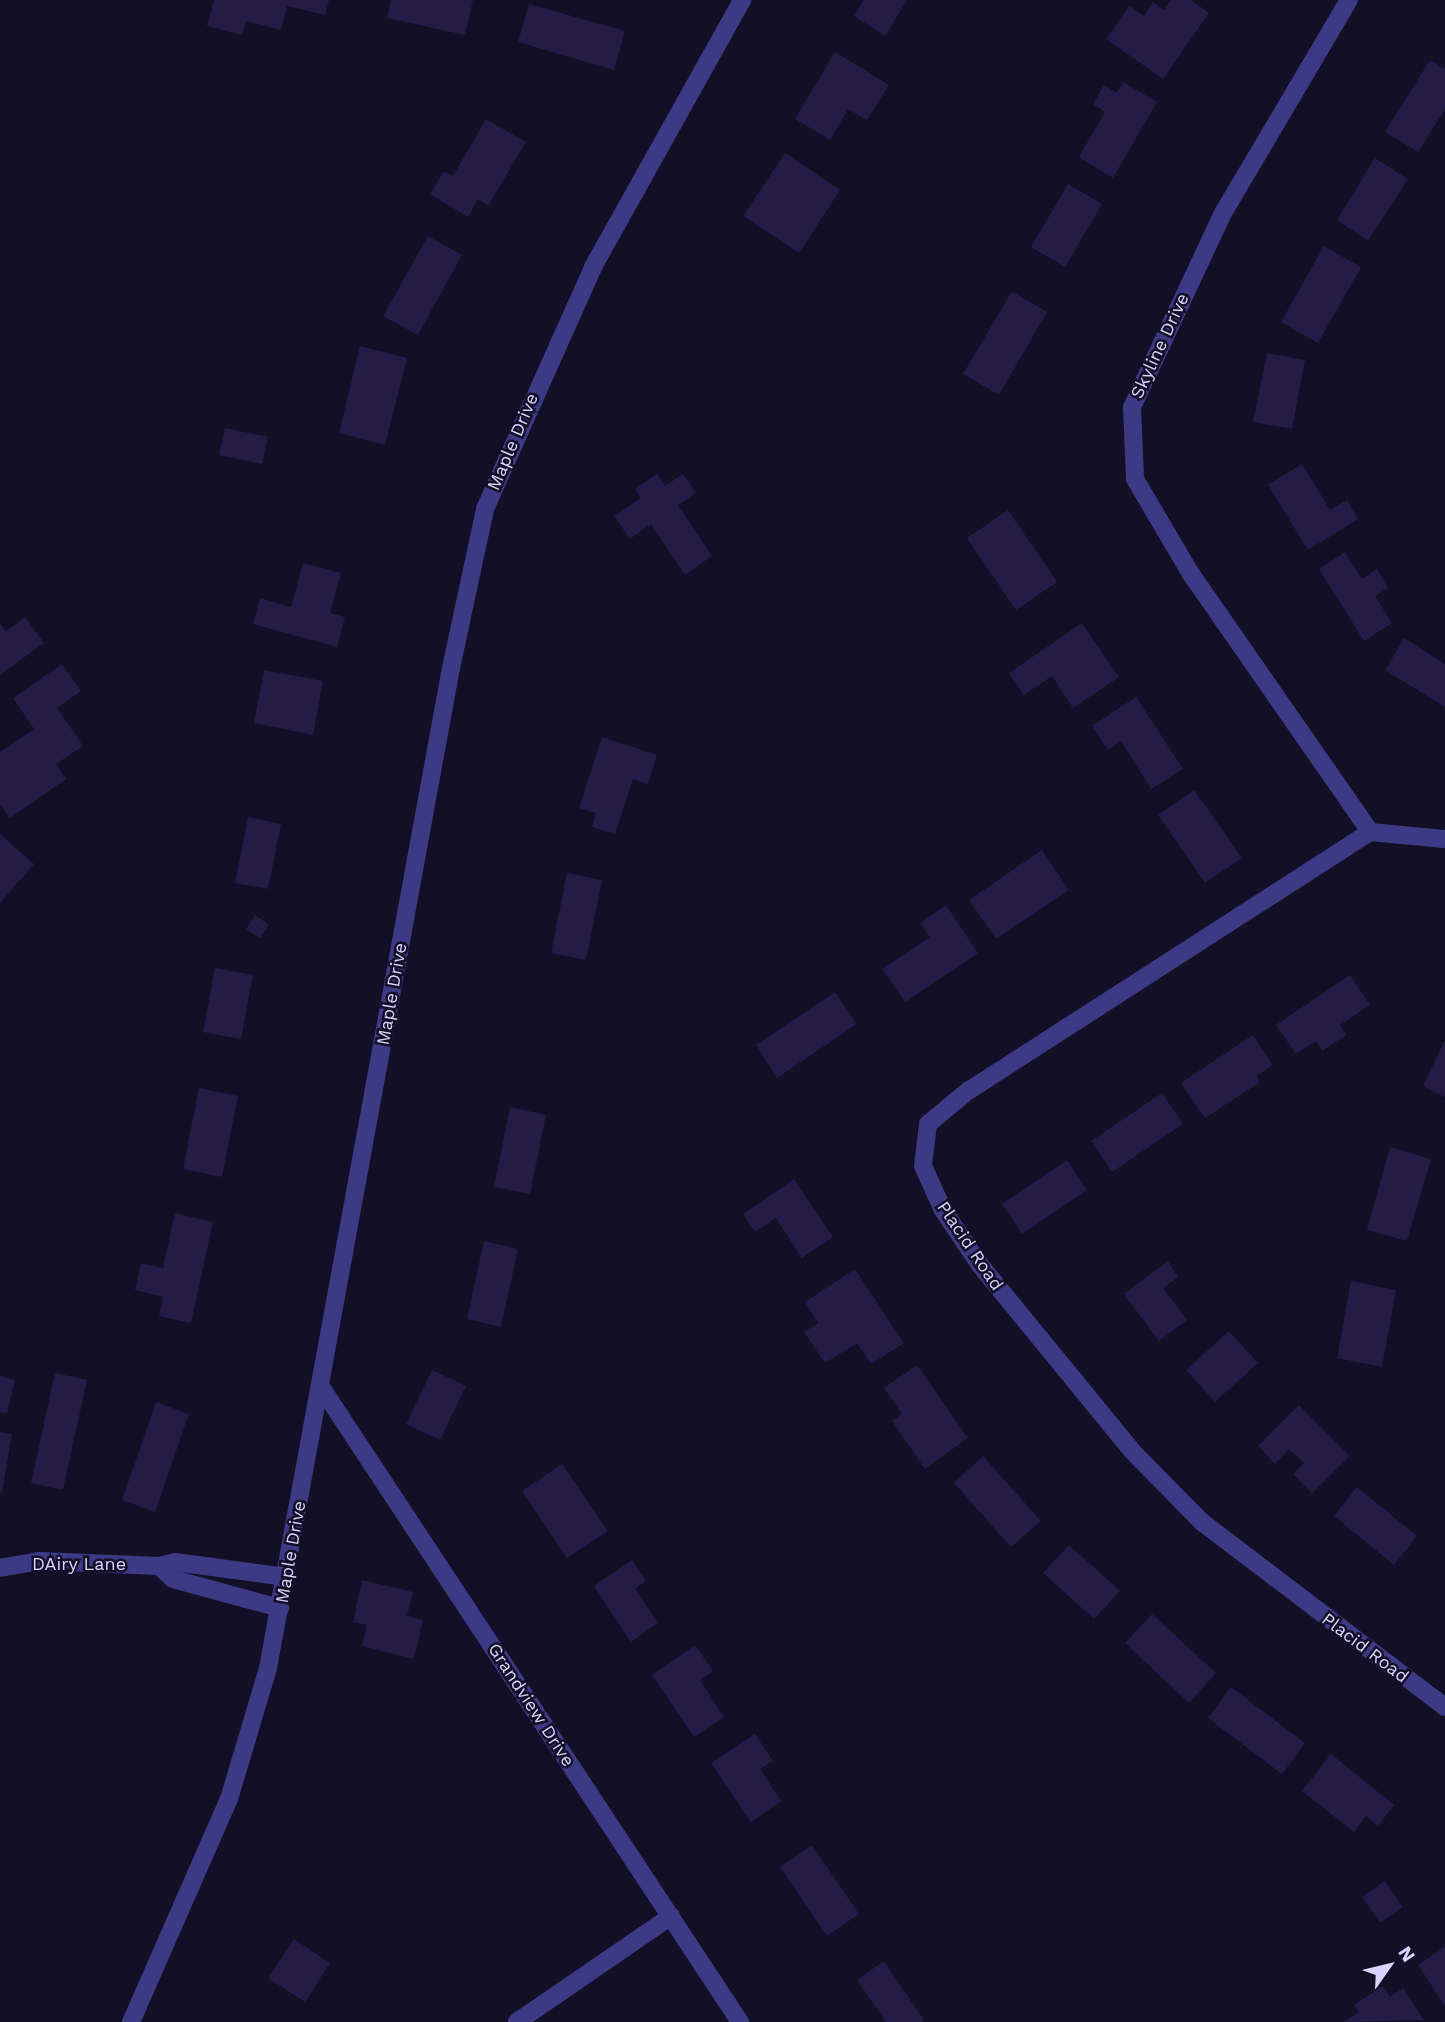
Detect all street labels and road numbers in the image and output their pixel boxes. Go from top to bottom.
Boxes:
street label: Skyline Drive [1126,290,1194,402]
street label: Maple Drive [483,390,543,494]
street label: Maple Drive [372,941,412,1047]
street label: Placid Road [932,1197,1008,1295]
street label: Maple Drive [271,1499,311,1605]
street label: DAiry Lane [32,1553,126,1575]
street label: Placid Road [1317,1608,1413,1688]
street label: Grandview Drive [483,1639,579,1771]

